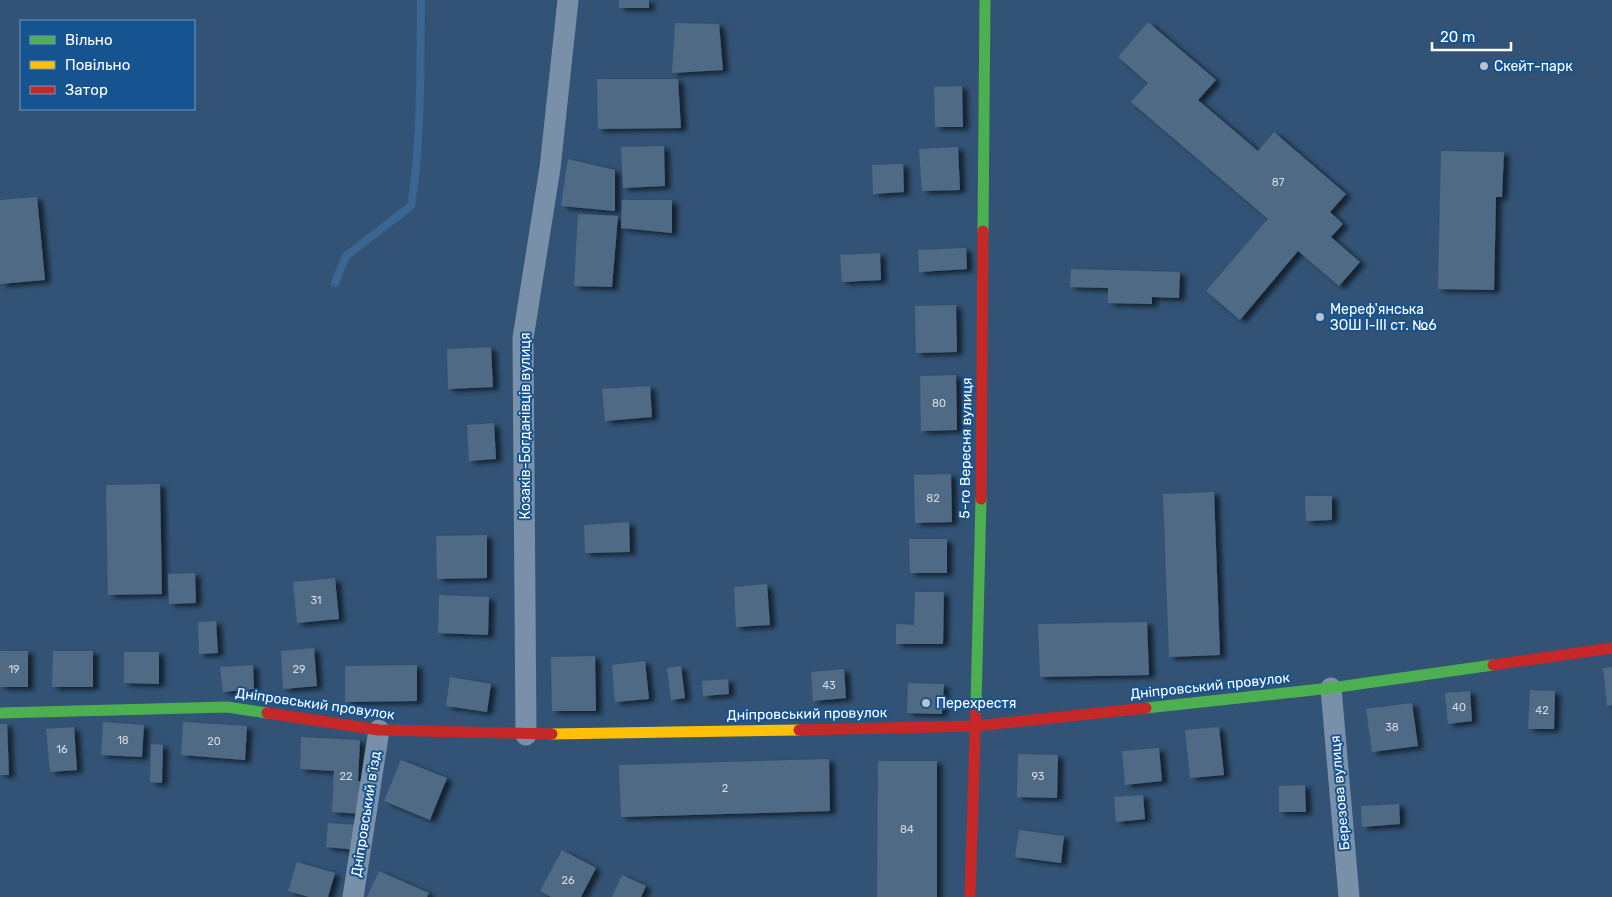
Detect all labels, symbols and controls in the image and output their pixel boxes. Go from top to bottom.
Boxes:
legend [20,20,195,110]
scale bar [1432,20,1511,52]
text: 20 m [1440,28,1475,46]
text: Вільно [65,31,113,49]
text: Повільно [65,56,130,74]
place label: Скейт-парк [1494,58,1573,75]
marker: Скейт-парк [1478,60,1490,72]
text: Затор [65,81,108,99]
house number: 87 [1272,176,1285,189]
place label: Мереф'янська ЗОШ І-ІІІ ст. №6 [1330,301,1437,334]
marker: Мереф'янська ЗОШ І-ІІІ ст. №6 [1314,311,1326,323]
street label: Козаків-Богданівців вулиця [517,332,534,520]
street label: 5-го Вересня вулиця [956,377,976,519]
house number: 80 [932,397,946,410]
house number: 82 [926,492,940,505]
house number: 31 [310,594,322,607]
house number: 19 [8,663,20,676]
house number: 29 [293,663,305,676]
street label: Дніпровський провулок [1129,669,1291,703]
house number: 43 [822,679,836,692]
street label: Дніпровський провулок [234,684,396,724]
place label: Перехрестя [936,695,1016,712]
marker: Перехрестя [920,697,932,709]
house number: 40 [1452,701,1466,714]
street label: Дніпровський провулок [727,704,888,724]
house number: 42 [1535,704,1549,717]
house number: 38 [1385,721,1399,734]
house number: 18 [117,734,129,747]
house number: 20 [207,735,221,748]
street label: Березова вулиця [1327,735,1353,851]
house number: 16 [56,743,68,756]
street label: Дніпровський в’їзд [348,750,384,878]
house number: 22 [340,770,352,783]
house number: 93 [1032,770,1045,783]
house number: 2 [722,782,728,795]
house number: 84 [900,823,914,836]
house number: 26 [561,874,575,887]

